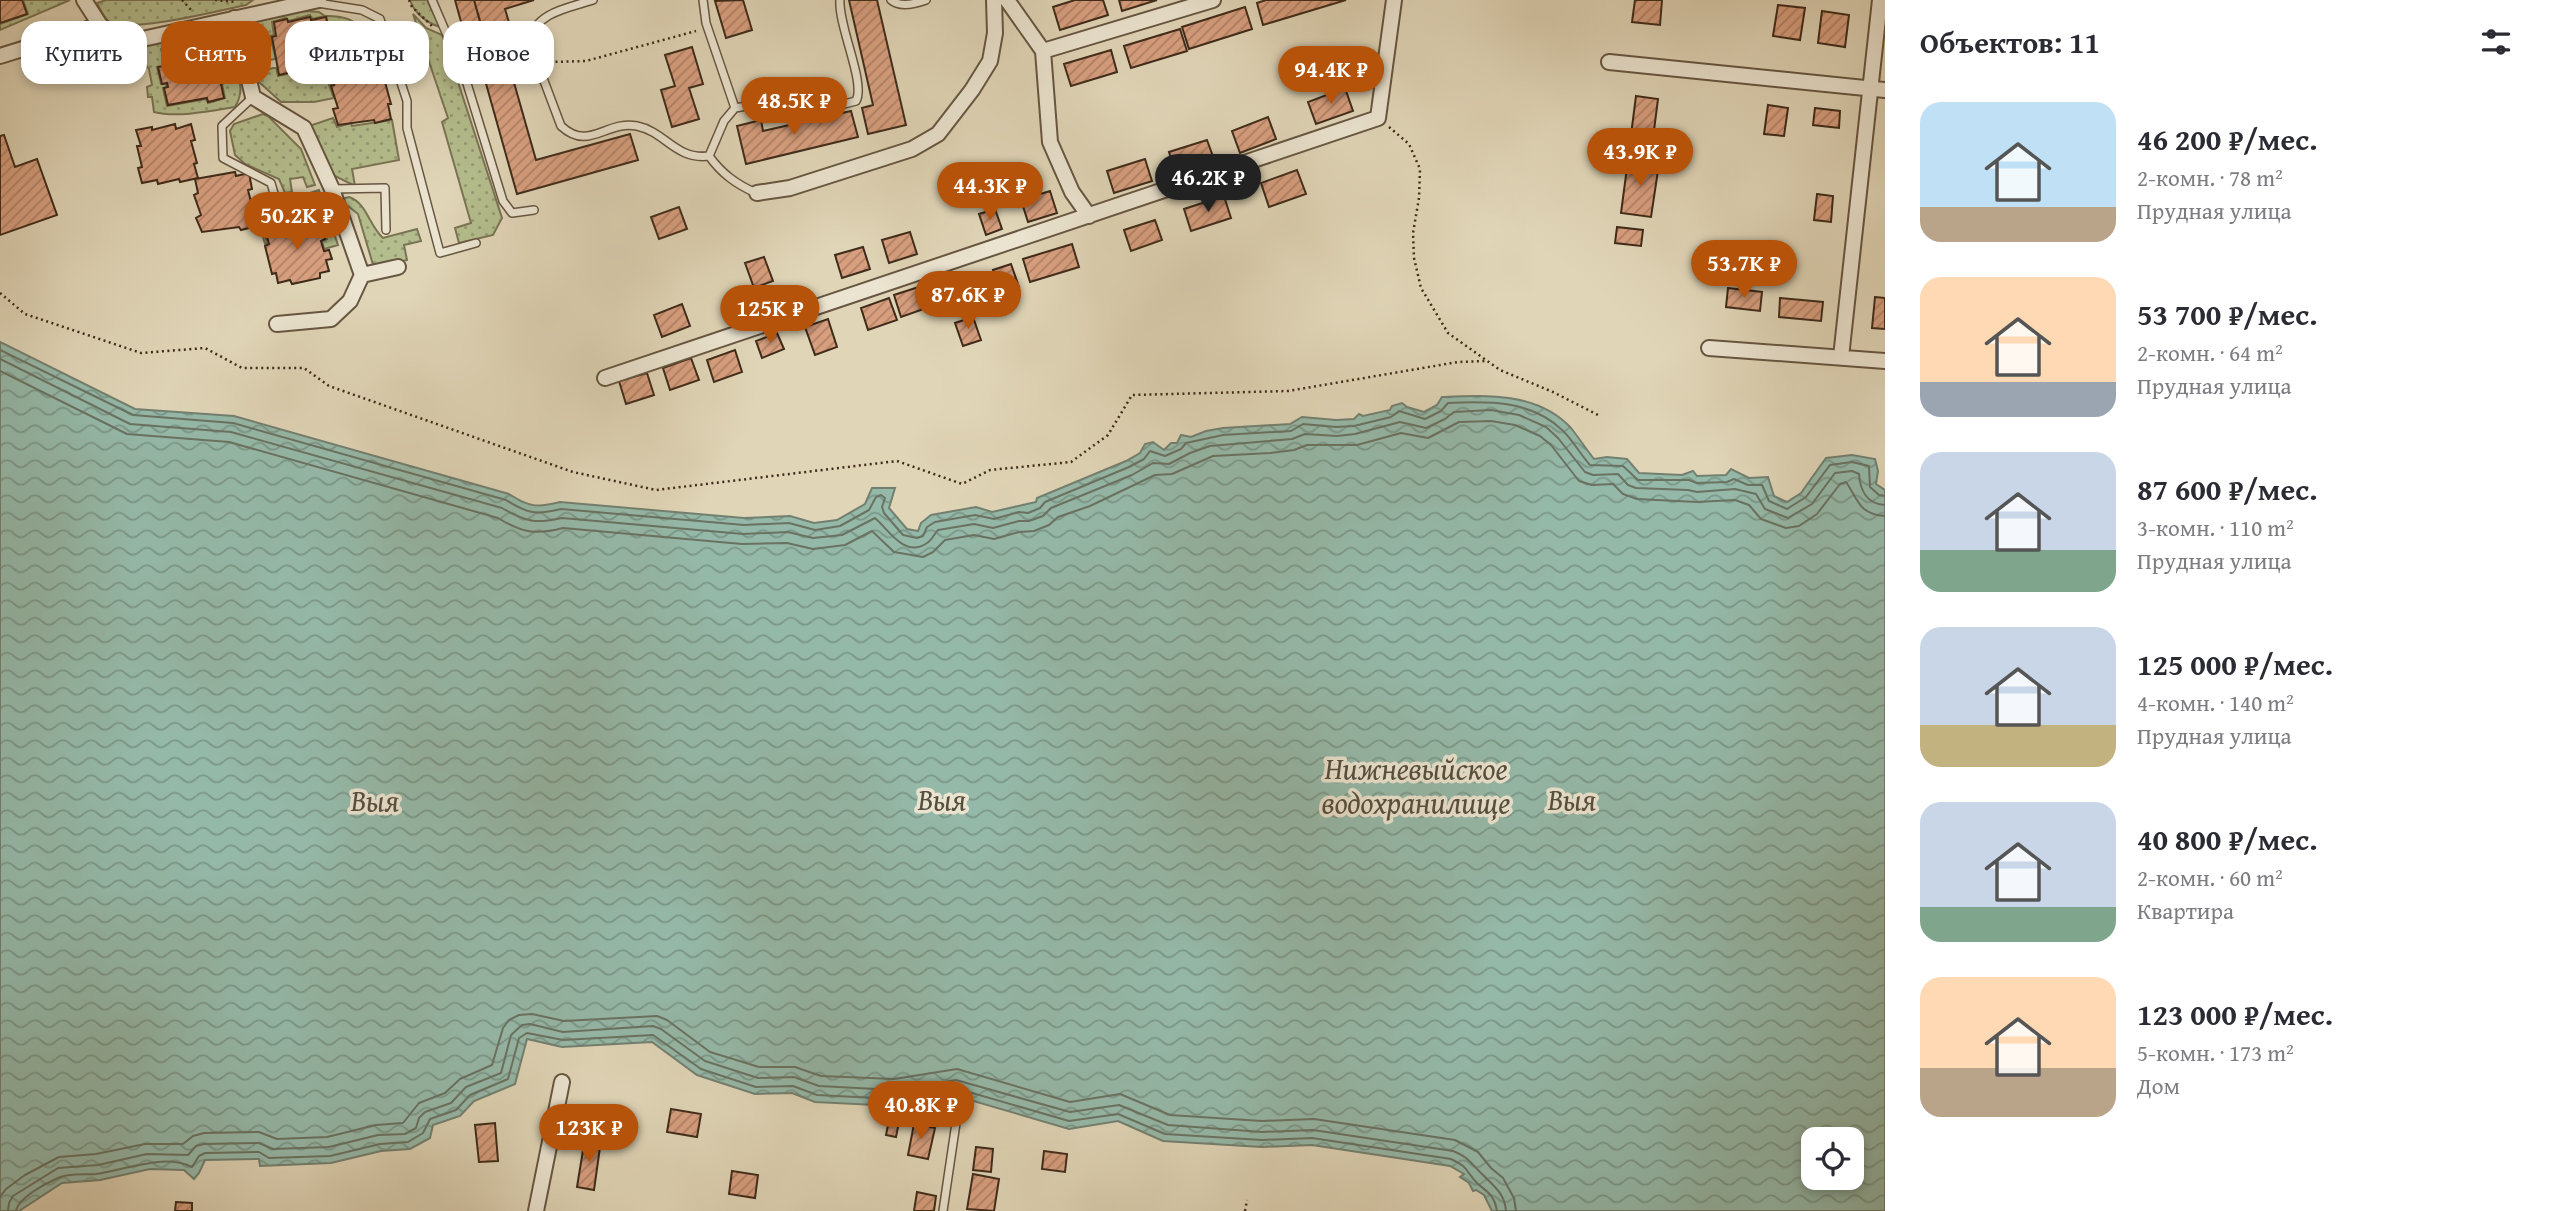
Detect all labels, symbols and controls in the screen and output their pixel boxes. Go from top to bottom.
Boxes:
text: Объектов: 11 [1920,20,2100,64]
chip: Купить [21,21,147,84]
chip: Снять [161,21,271,84]
chip: Фильтры [285,21,429,84]
chip: Новое [443,21,554,84]
icon: filters [2477,23,2515,61]
pin: 94.4K ₽ [1266,46,1396,106]
text: 94.4K ₽ [1294,52,1368,85]
pin: 48.5K ₽ [729,78,859,137]
text: 48.5K ₽ [757,83,831,116]
text: 46 200 ₽/мес. [2137,117,2318,161]
pin: 43.9K ₽ [1575,128,1705,188]
icon: home [1976,130,2060,214]
text: 43.9K ₽ [1603,134,1677,167]
pin: 46.2K ₽ [1143,154,1273,214]
text: 46.2K ₽ [1171,160,1245,193]
text: 2-комн. · 78 m² [2137,161,2283,194]
pin: 44.3K ₽ [925,162,1055,222]
text: 44.3K ₽ [953,168,1027,201]
pin: 50.2K ₽ [232,192,362,252]
text: Прудная улица [2137,194,2292,227]
text: 50.2K ₽ [260,198,334,231]
pin: 53.7K ₽ [1679,240,1809,300]
text: 53.7K ₽ [1707,246,1781,279]
pin: 87.6K ₽ [903,272,1033,331]
text: 87.6K ₽ [931,277,1005,310]
pin: 125K ₽ [713,286,827,345]
text: 125K ₽ [736,291,804,324]
text: 53 700 ₽/мес. [2137,292,2318,336]
icon: home [1976,305,2060,389]
text: 2-комн. · 64 m² [2137,336,2283,369]
text: Прудная улица [2137,369,2292,402]
text: 87 600 ₽/мес. [2137,467,2318,511]
icon: home [1976,480,2060,564]
text: 3-комн. · 110 m² [2137,511,2294,544]
text: Прудная улица [2137,544,2292,577]
text: 125 000 ₽/мес. [2137,642,2333,686]
icon: home [1976,655,2060,739]
text: 4-комн. · 140 m² [2137,686,2294,719]
text: Прудная улица [2137,719,2292,752]
water label: Нижневыйское водохранилище [1322,746,1510,824]
water label: Выя [917,777,967,821]
water label: Выя [1547,777,1597,821]
water label: Выя [350,778,400,822]
text: 40 800 ₽/мес. [2137,817,2318,861]
icon: home [1976,830,2060,914]
text: 2-комн. · 60 m² [2137,861,2283,894]
text: Квартира [2137,894,2234,927]
text: 123 000 ₽/мес. [2137,992,2333,1036]
icon: home [1976,1005,2060,1089]
text: 5-комн. · 173 m² [2137,1036,2294,1069]
text: Дом [2137,1069,2180,1102]
pin: 40.8K ₽ [856,1082,986,1141]
text: 40.8K ₽ [884,1087,958,1120]
pin: 123K ₽ [532,1104,646,1164]
text: 123K ₽ [555,1110,623,1143]
map controls [1801,1127,1864,1190]
button: locate [1801,1127,1864,1190]

